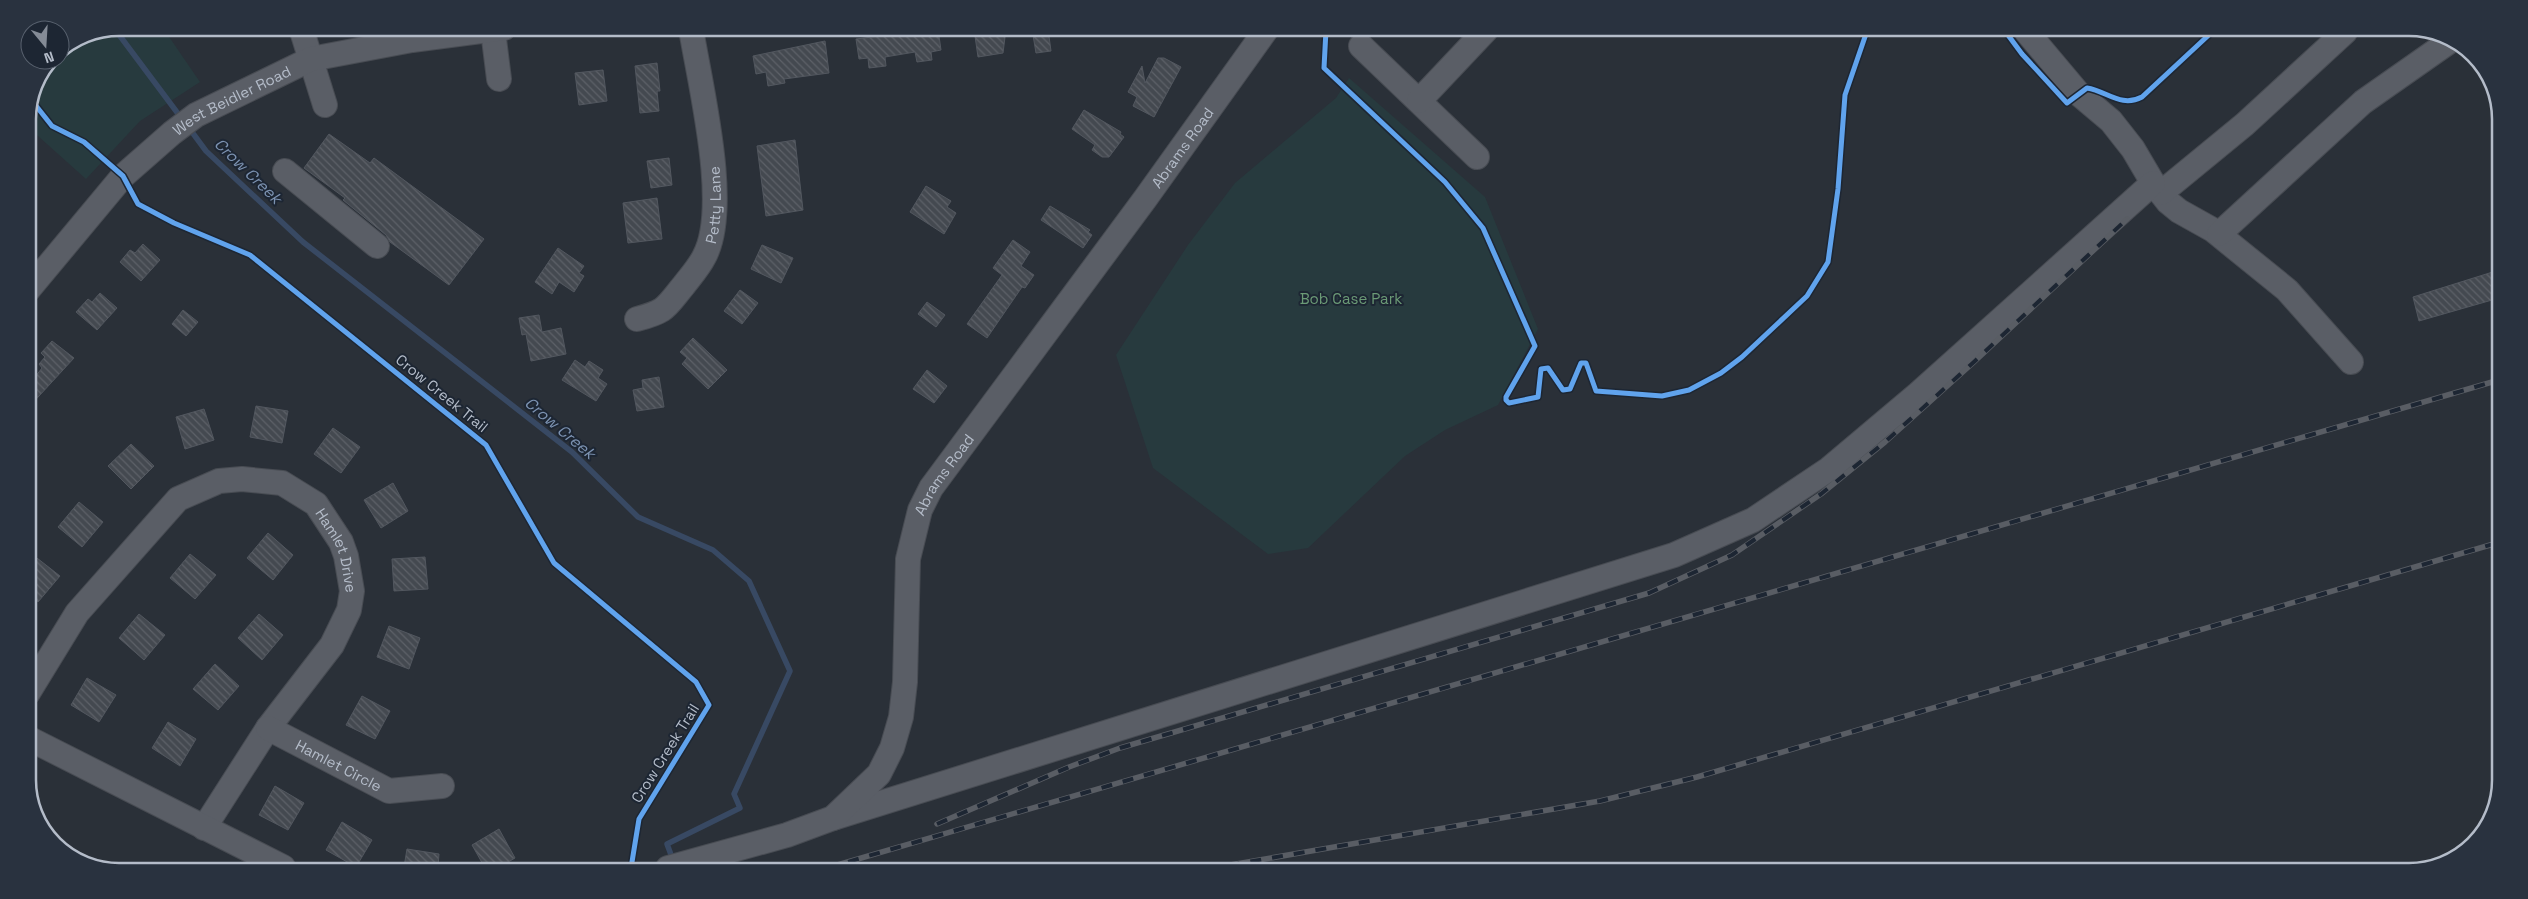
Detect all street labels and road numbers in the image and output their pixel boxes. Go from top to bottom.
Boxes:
street label: West Beidler Road [168,61,294,139]
street label: Abrams Road [1147,103,1217,191]
street label: Petty Lane [700,166,724,246]
street label: Crow Creek Trail [392,350,492,436]
street label: Abrams Road [909,430,978,518]
street label: Hamlet Drive [312,504,362,594]
street label: Crow Creek Trail [627,700,703,806]
street label: Hamlet Circle [293,735,385,795]

